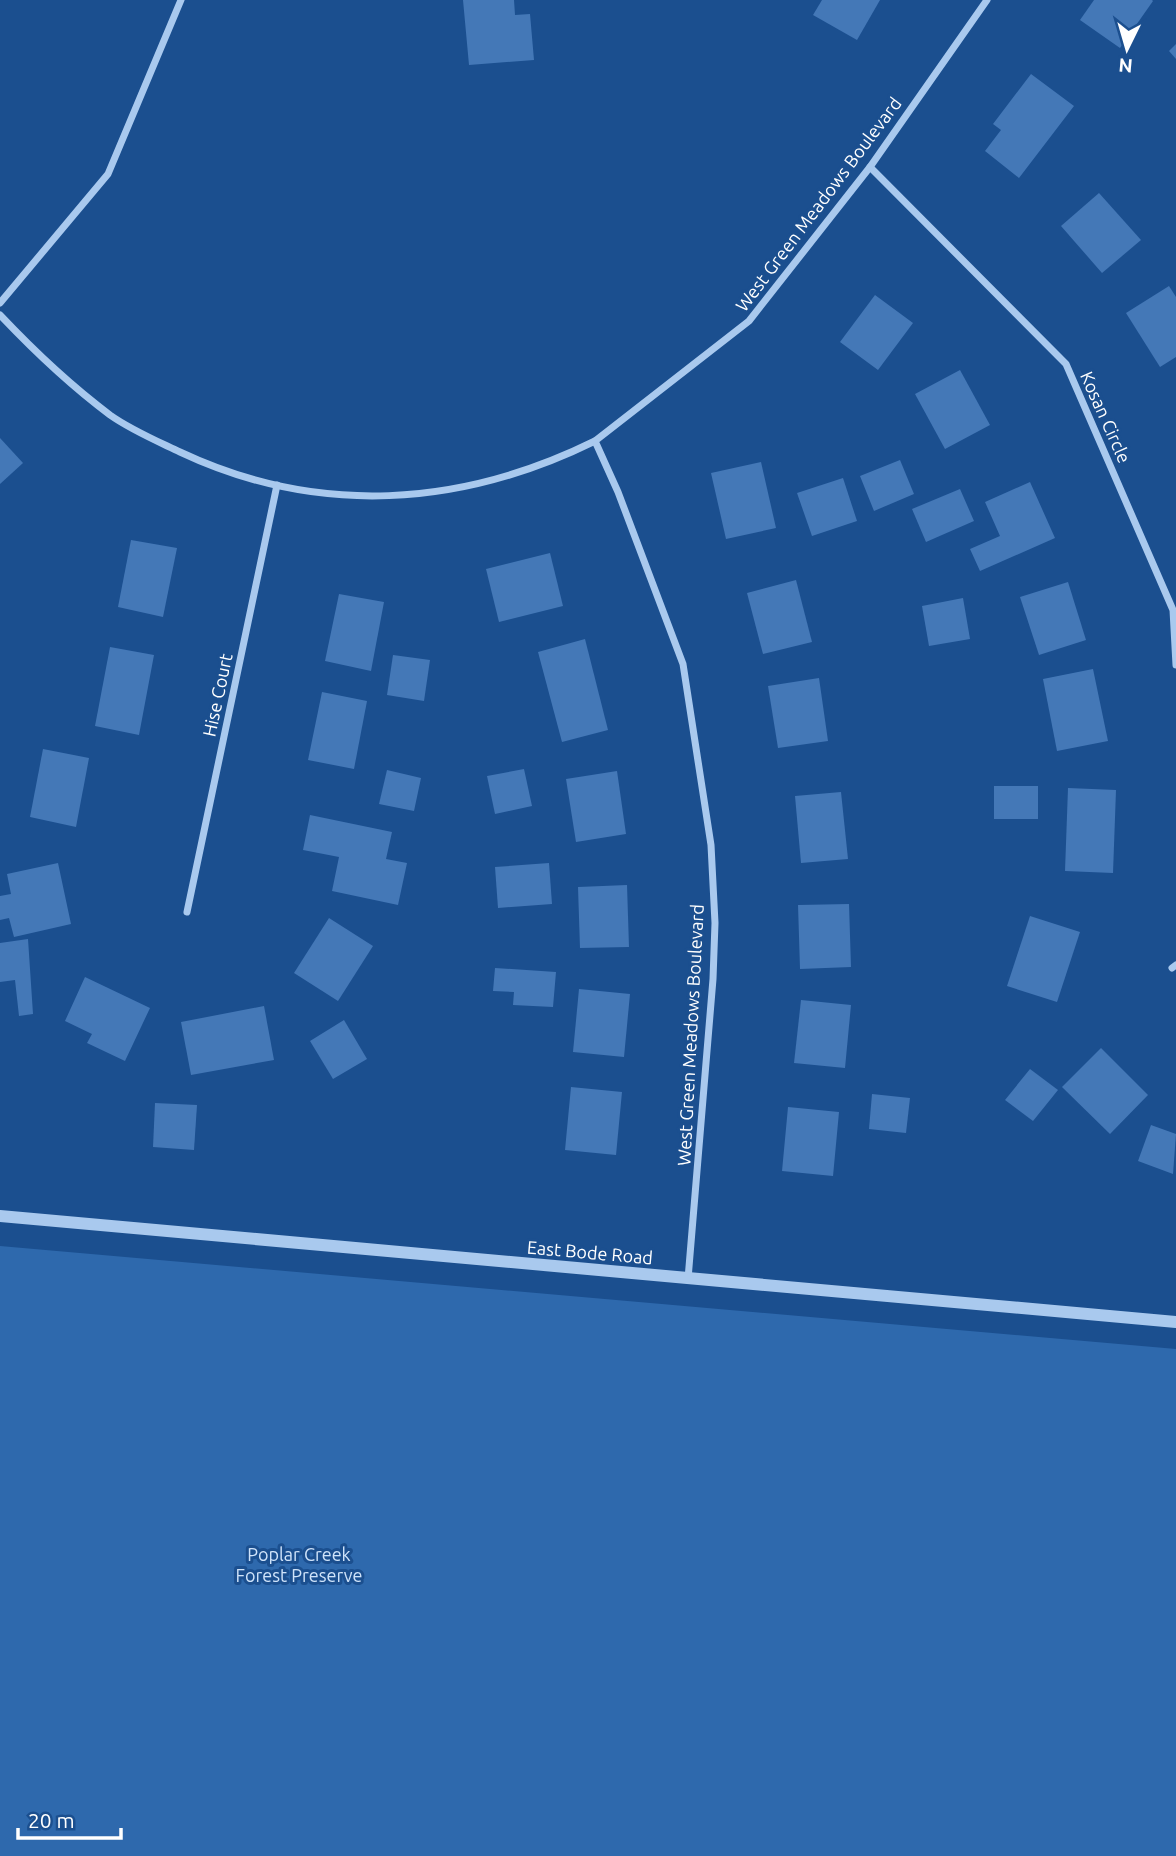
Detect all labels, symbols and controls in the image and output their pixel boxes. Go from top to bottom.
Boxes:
north arrow [1092,14,1162,84]
text: N [1117,54,1134,78]
street label: West Green Meadows Boulevard [731,93,905,315]
street label: Kosan Circle [1077,368,1135,466]
street label: Hise Court [198,652,236,738]
street label: West Green Meadows Boulevard [673,903,707,1167]
street label: East Bode Road [526,1237,654,1267]
park label: Poplar Creek Forest Preserve [236,1544,362,1585]
scale bar [18,1797,121,1841]
text: 20 m [28,1808,75,1832]

